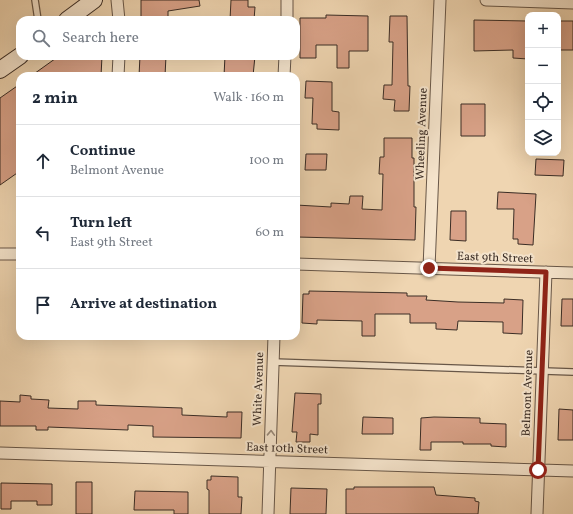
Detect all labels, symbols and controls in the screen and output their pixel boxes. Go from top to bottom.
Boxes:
map controls [525,12,561,156]
button: + [525,12,561,48]
search box [16,16,300,60]
icon: search [30,27,52,49]
text: Search here [62,28,139,49]
button: − [525,48,561,84]
button: locate [525,84,561,120]
text: 2 min [32,87,78,110]
street label: Wheeling Avenue [412,87,432,181]
text: Walk · 160 m [213,89,284,107]
button: layers [525,120,561,156]
text: Continue [70,141,135,162]
icon: ahead [32,150,54,172]
text: 100 m [249,152,284,170]
text: Belmont Avenue [70,162,164,180]
text: Turn left [70,213,132,234]
icon: left [32,222,54,244]
text: 60 m [256,224,284,242]
text: East 9th Street [70,234,153,252]
street label: East 9th Street [457,249,533,267]
route end [420,259,438,277]
icon: arrive [32,294,54,316]
text: Arrive at destination [70,294,217,315]
street label: Belmont Avenue [518,349,538,437]
street label: White Avenue [250,351,268,426]
one-way arrow [267,430,275,436]
street label: East 10th Street [246,440,328,458]
route start [529,461,547,479]

